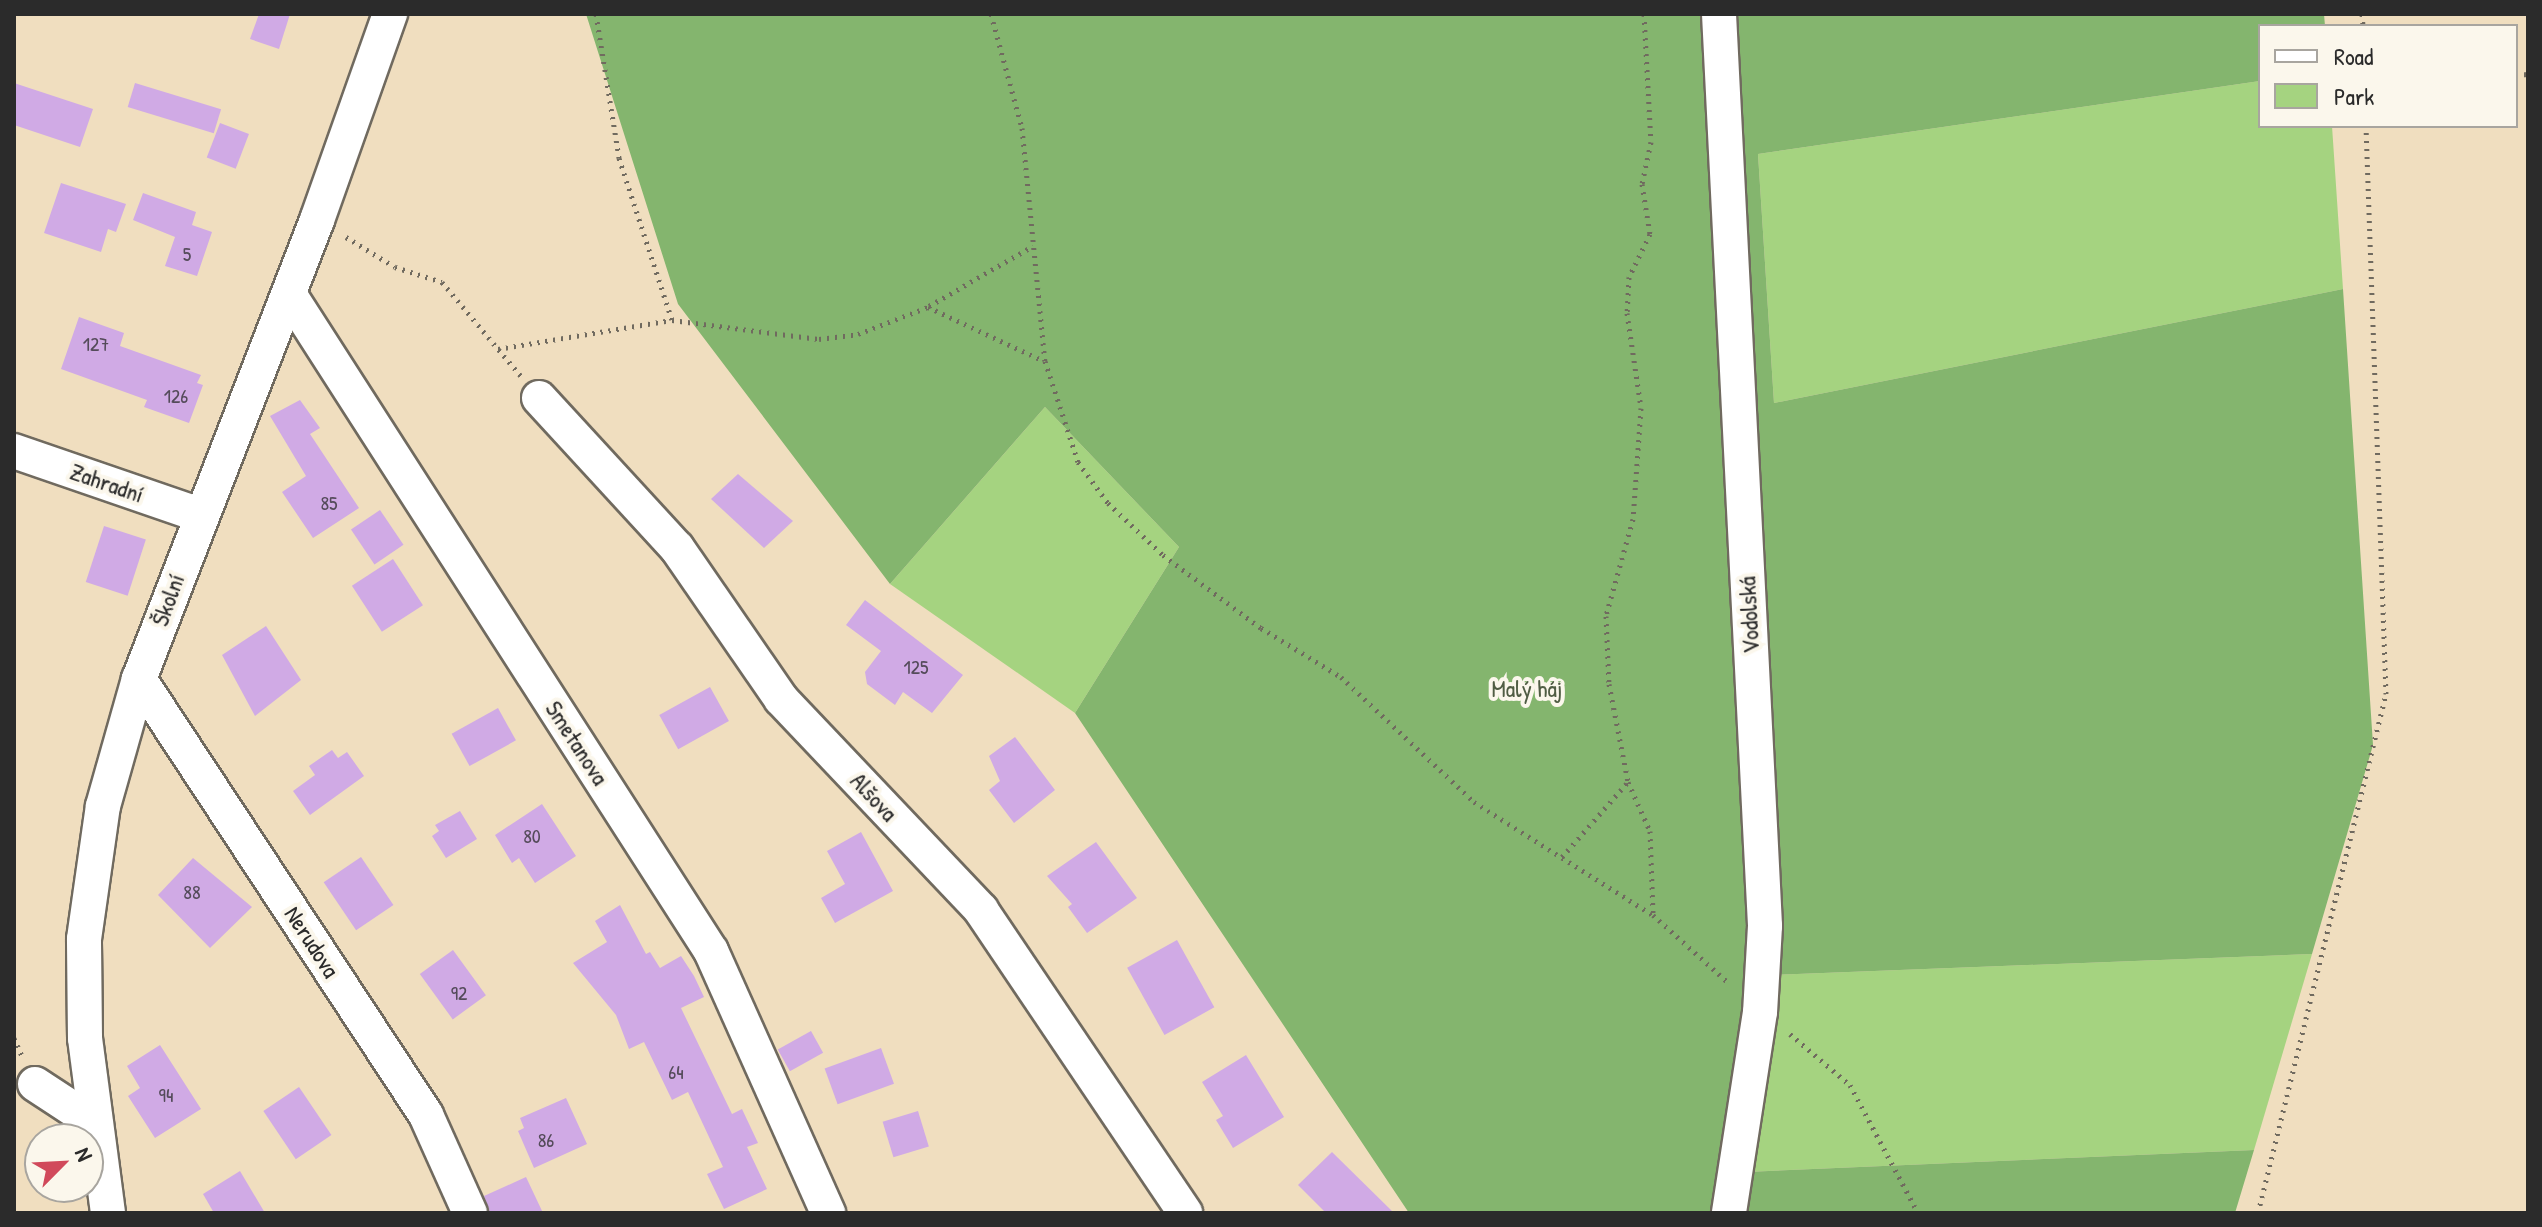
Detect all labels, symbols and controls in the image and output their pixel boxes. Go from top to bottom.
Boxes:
legend [2258,24,2518,128]
text: Road [2334,40,2373,72]
text: Park [2334,80,2374,112]
house number: 5 [183,241,191,265]
house number: 127 [83,331,109,355]
house number: 126 [164,383,188,407]
street label: Zahradní [66,457,148,509]
house number: 85 [320,490,338,514]
street label: Školní [145,570,191,630]
street label: Vodolská [1733,576,1765,654]
house number: 125 [903,654,929,678]
park label: Malý háj [1492,675,1562,703]
street label: Smetanova [539,696,615,790]
street label: Alšova [844,767,904,827]
house number: 80 [523,823,541,847]
house number: 88 [183,879,201,903]
street label: Nerudova [278,901,346,983]
house number: 92 [451,980,467,1004]
house number: 64 [668,1059,684,1083]
house number: 94 [159,1082,173,1106]
north arrow [24,1123,104,1203]
house number: 86 [538,1127,554,1151]
text: N [68,1143,100,1166]

